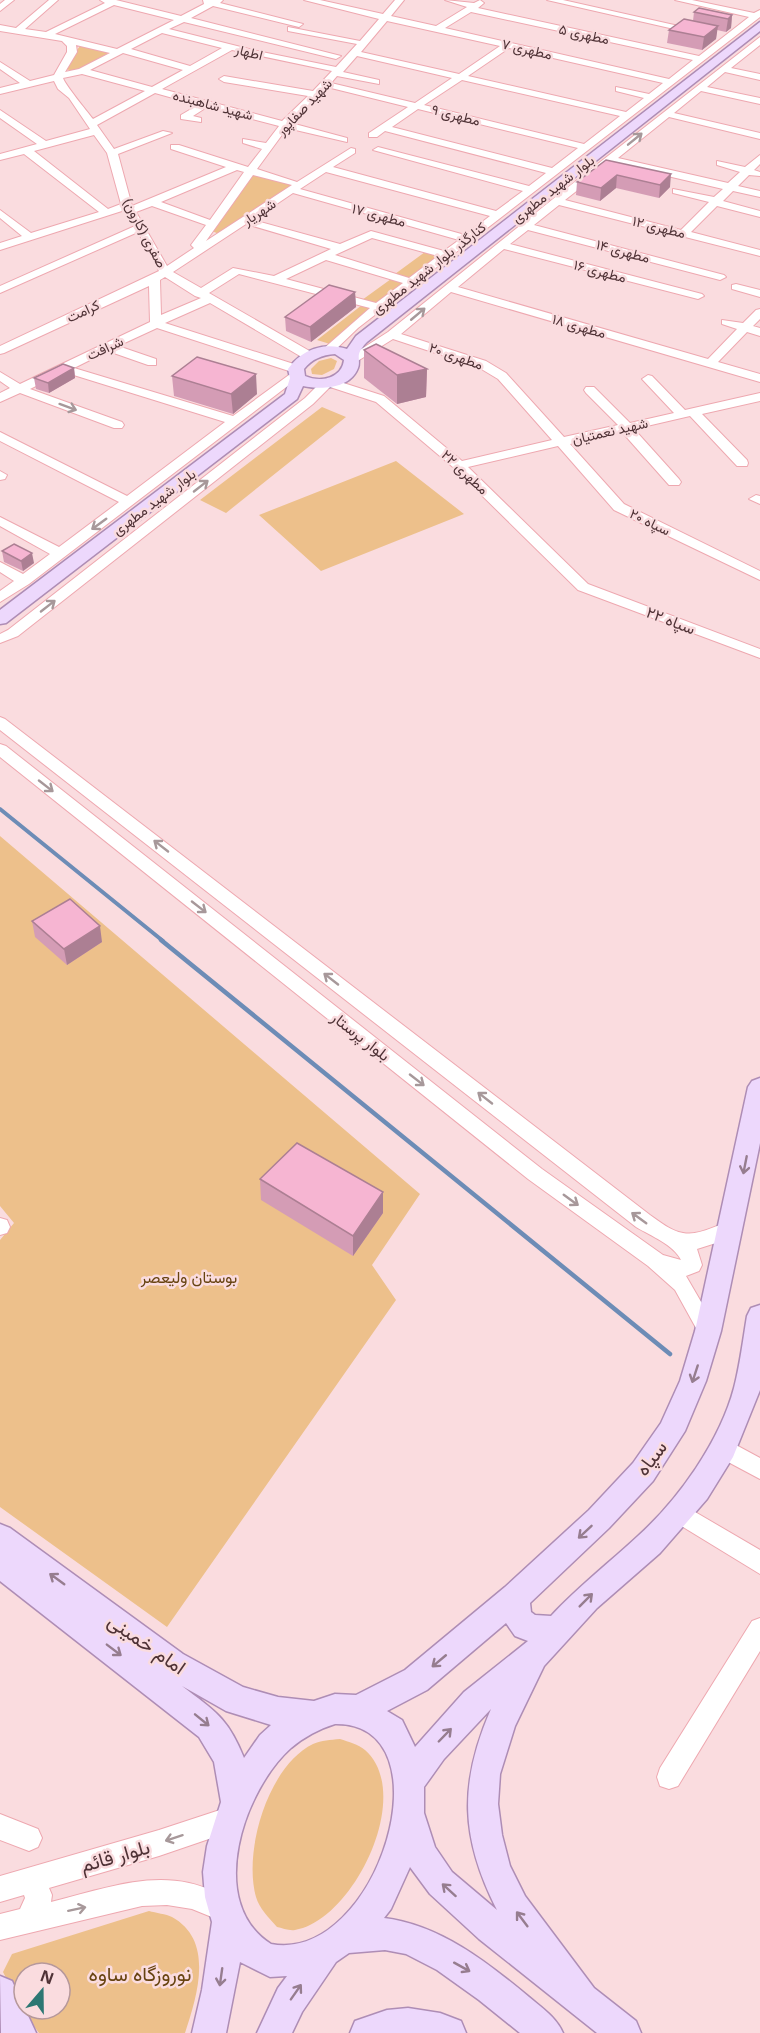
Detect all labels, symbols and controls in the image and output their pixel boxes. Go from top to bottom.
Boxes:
street label: مطهری ۵ [557,19,611,48]
street label: مطهری ۷ [500,34,554,64]
street label: اطهار [232,39,265,64]
street label: شهید صفاپور [271,74,336,141]
street label: شهید شاهبنده [171,85,255,124]
street label: مطهری ۹ [430,99,482,130]
one-way arrow [627,133,643,146]
street label: بلوار شهید مطهری [508,150,598,227]
street label: شهریار [238,194,279,230]
street label: صفری (کارون) [119,195,172,271]
street label: مطهری ۱۷ [350,198,408,231]
street label: مطهری ۱۲ [631,211,688,242]
street label: کنارگذر بلوار شهید مطهری [368,217,490,318]
street label: مطهری ۱۴ [594,234,652,267]
street label: مطهری ۱۶ [572,254,629,287]
street label: کرامت [63,295,102,326]
one-way arrow [410,308,426,321]
street label: مطهری ۱۸ [550,309,608,342]
street label: شرافت [83,331,126,364]
street label: مطهری ۲۰ [427,337,486,374]
one-way arrow [59,402,77,413]
street label: شهید نعمتیان [570,413,650,448]
street label: مطهری ۲۲ [438,445,493,498]
street label: بلوار شهید مطهری [108,464,199,539]
one-way arrow [193,479,209,492]
street label: سپاه ۲۰ [626,504,674,540]
one-way arrow [92,518,108,531]
one-way arrow [40,600,56,613]
street label: سپاه ۲۲ [643,601,699,640]
one-way arrow [38,779,54,792]
one-way arrow [153,840,169,853]
one-way arrow [190,900,206,913]
one-way arrow [323,972,339,985]
street label: بلوار پرستار [326,1005,395,1067]
one-way arrow [409,1074,425,1087]
one-way arrow [477,1092,493,1105]
one-way arrow [739,1154,750,1174]
one-way arrow [563,1194,579,1206]
one-way arrow [632,1212,648,1224]
park label: بوستان ولیعصر [140,1266,237,1288]
one-way arrow [688,1364,699,1383]
street label: سپاه [629,1435,673,1481]
one-way arrow [577,1525,592,1540]
one-way arrow [50,1573,66,1585]
one-way arrow [578,1593,593,1608]
street label: امام خمینی [103,1607,192,1680]
one-way arrow [105,1644,121,1657]
one-way arrow [431,1655,447,1668]
one-way arrow [194,1713,210,1726]
one-way arrow [438,1727,452,1742]
street label: بلوار قائم [77,1833,153,1878]
one-way arrow [165,1834,184,1845]
one-way arrow [442,1883,457,1897]
one-way arrow [67,1902,86,1914]
one-way arrow [515,1911,528,1927]
park label: نوروزگاه ساوه [89,1960,191,1987]
north arrow [12,1961,72,2021]
one-way arrow [453,1961,470,1973]
text: N [37,1964,57,1989]
one-way arrow [215,1966,226,1986]
one-way arrow [290,1984,302,2001]

